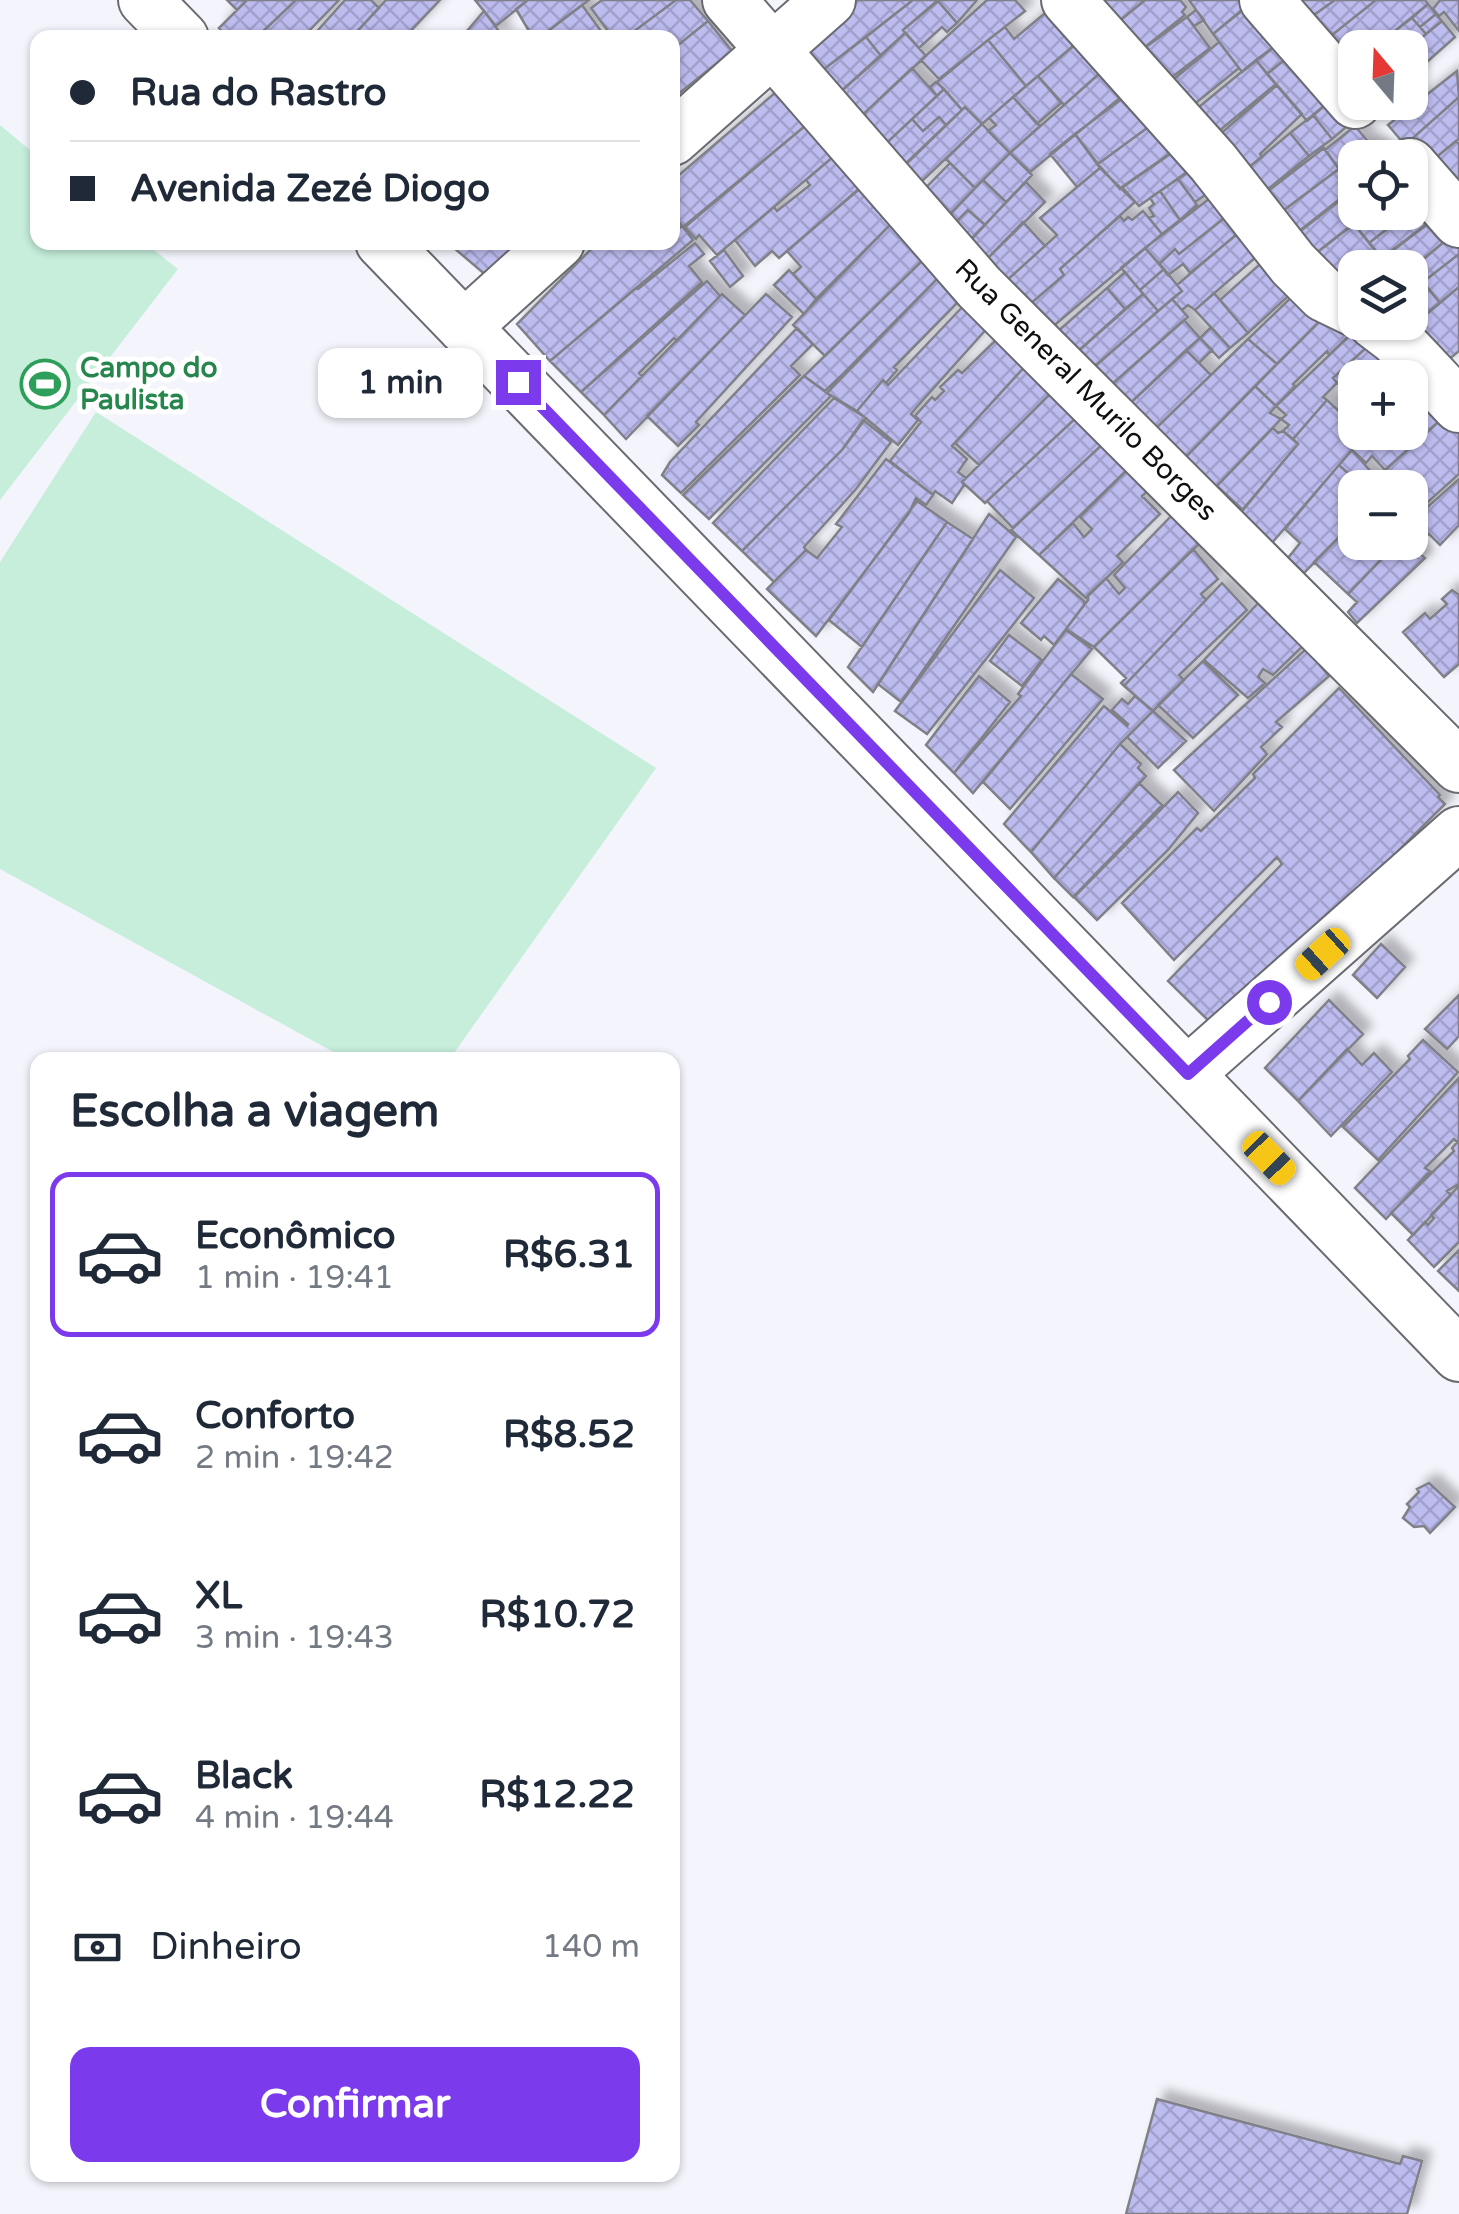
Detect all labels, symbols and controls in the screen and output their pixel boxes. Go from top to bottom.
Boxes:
north arrow [1338,30,1428,120]
map controls [1338,30,1428,560]
text: Rua do Rastro [130,70,387,116]
button: locate [1338,140,1428,230]
text: Avenida Zezé Diogo [130,166,490,212]
button: layers [1338,250,1428,340]
street label: Rua General Murilo Borges [948,252,1224,528]
callout: 1 min [318,347,483,417]
place label: Campo do Paulista [80,351,218,417]
sports icon: Campo do Paulista [19,358,71,410]
route end [496,360,541,405]
button: + [1338,360,1428,450]
text: 1 min [358,364,443,402]
button: − [1338,470,1428,560]
car [1291,923,1355,985]
route start [1247,980,1292,1025]
text: Escolha a viagem [70,1085,439,1139]
car [1237,1126,1301,1190]
icon: car [75,1210,165,1300]
text: Econômico [195,1213,396,1259]
text: R$6.31 [503,1232,635,1278]
text: 1 min · 19:41 [195,1259,394,1297]
icon: car [75,1390,165,1480]
text: Conforto [195,1393,355,1439]
text: R$8.52 [503,1412,635,1458]
text: 2 min · 19:42 [195,1439,394,1477]
icon: car [75,1570,165,1660]
text: XL [195,1573,242,1619]
text: R$10.72 [480,1592,635,1638]
text: 3 min · 19:43 [195,1619,394,1657]
icon: car [75,1750,165,1840]
text: Black [195,1753,293,1799]
text: R$12.22 [479,1772,635,1818]
text: 4 min · 19:44 [195,1799,394,1837]
icon: cash [70,1920,125,1975]
text: Dinheiro [150,1924,302,1970]
text: 140 m [542,1928,640,1966]
button: Confirmar [70,2047,640,2162]

